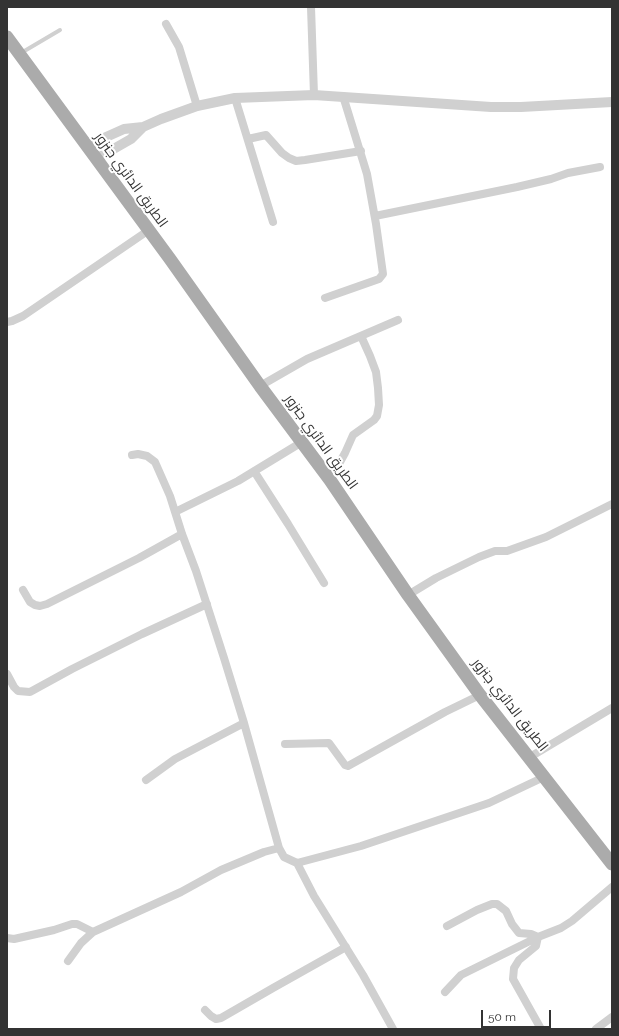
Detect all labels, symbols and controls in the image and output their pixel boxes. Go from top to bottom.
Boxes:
street label: الطريق الدائري جنزور [91,129,171,231]
street label: الطريق الدائري جنزور [281,391,361,493]
street label: الطريق الدائري جنزور [468,655,552,755]
scale bar [483,1002,553,1028]
text: 50 m [488,1010,516,1024]

